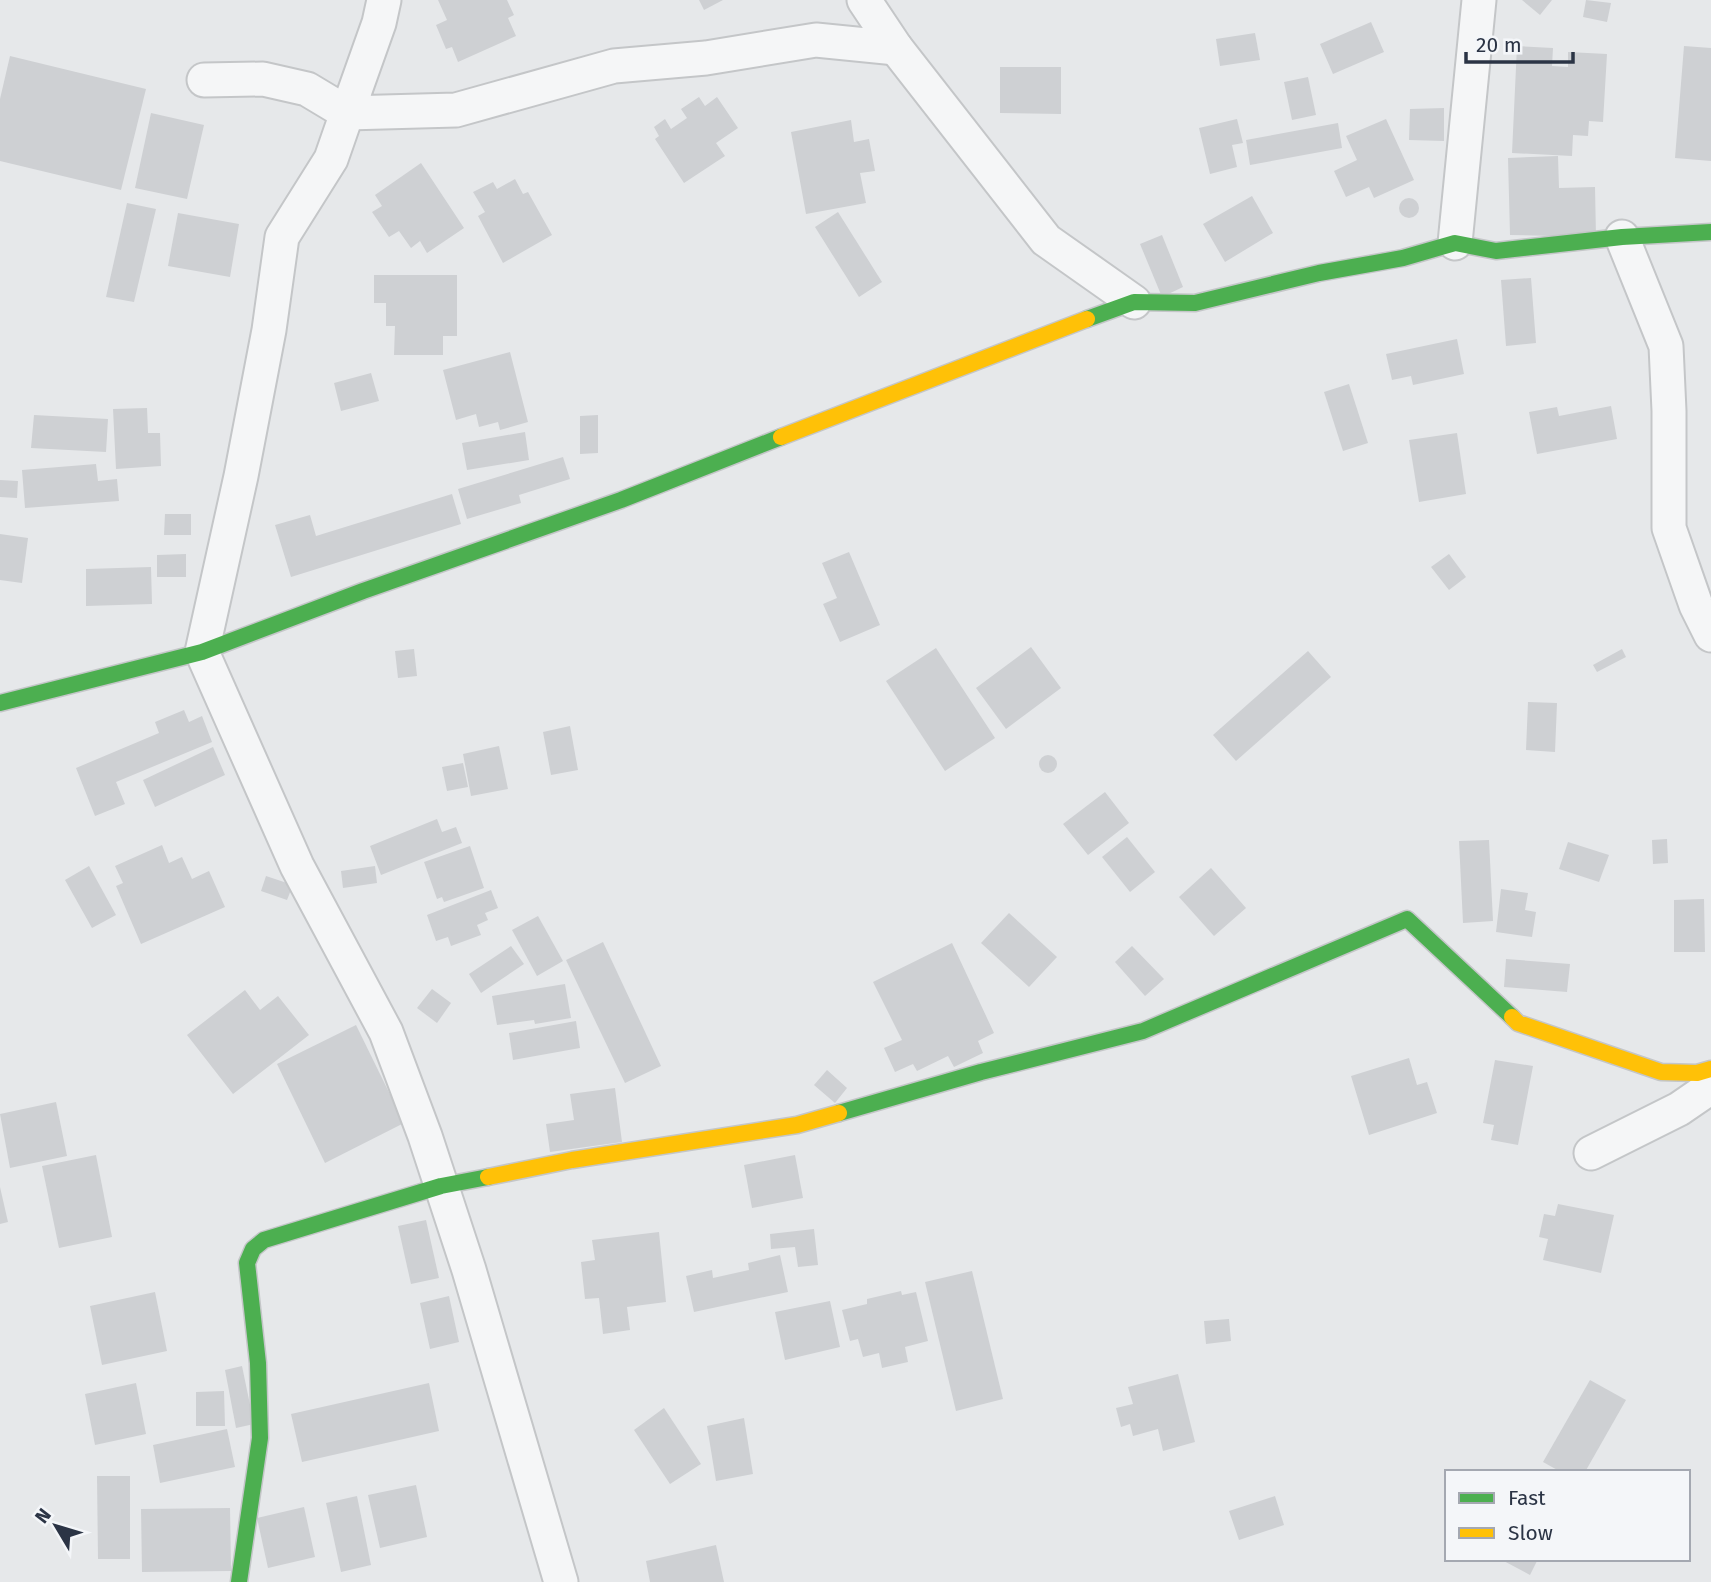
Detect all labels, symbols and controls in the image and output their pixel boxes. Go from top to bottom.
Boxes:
scale bar [1466,21,1573,65]
text: 20 m [1476,32,1522,58]
legend [1445,1470,1690,1561]
text: Fast [1508,1485,1546,1511]
north arrow [21,1491,91,1561]
text: N [30,1504,56,1528]
text: Slow [1508,1520,1553,1546]

